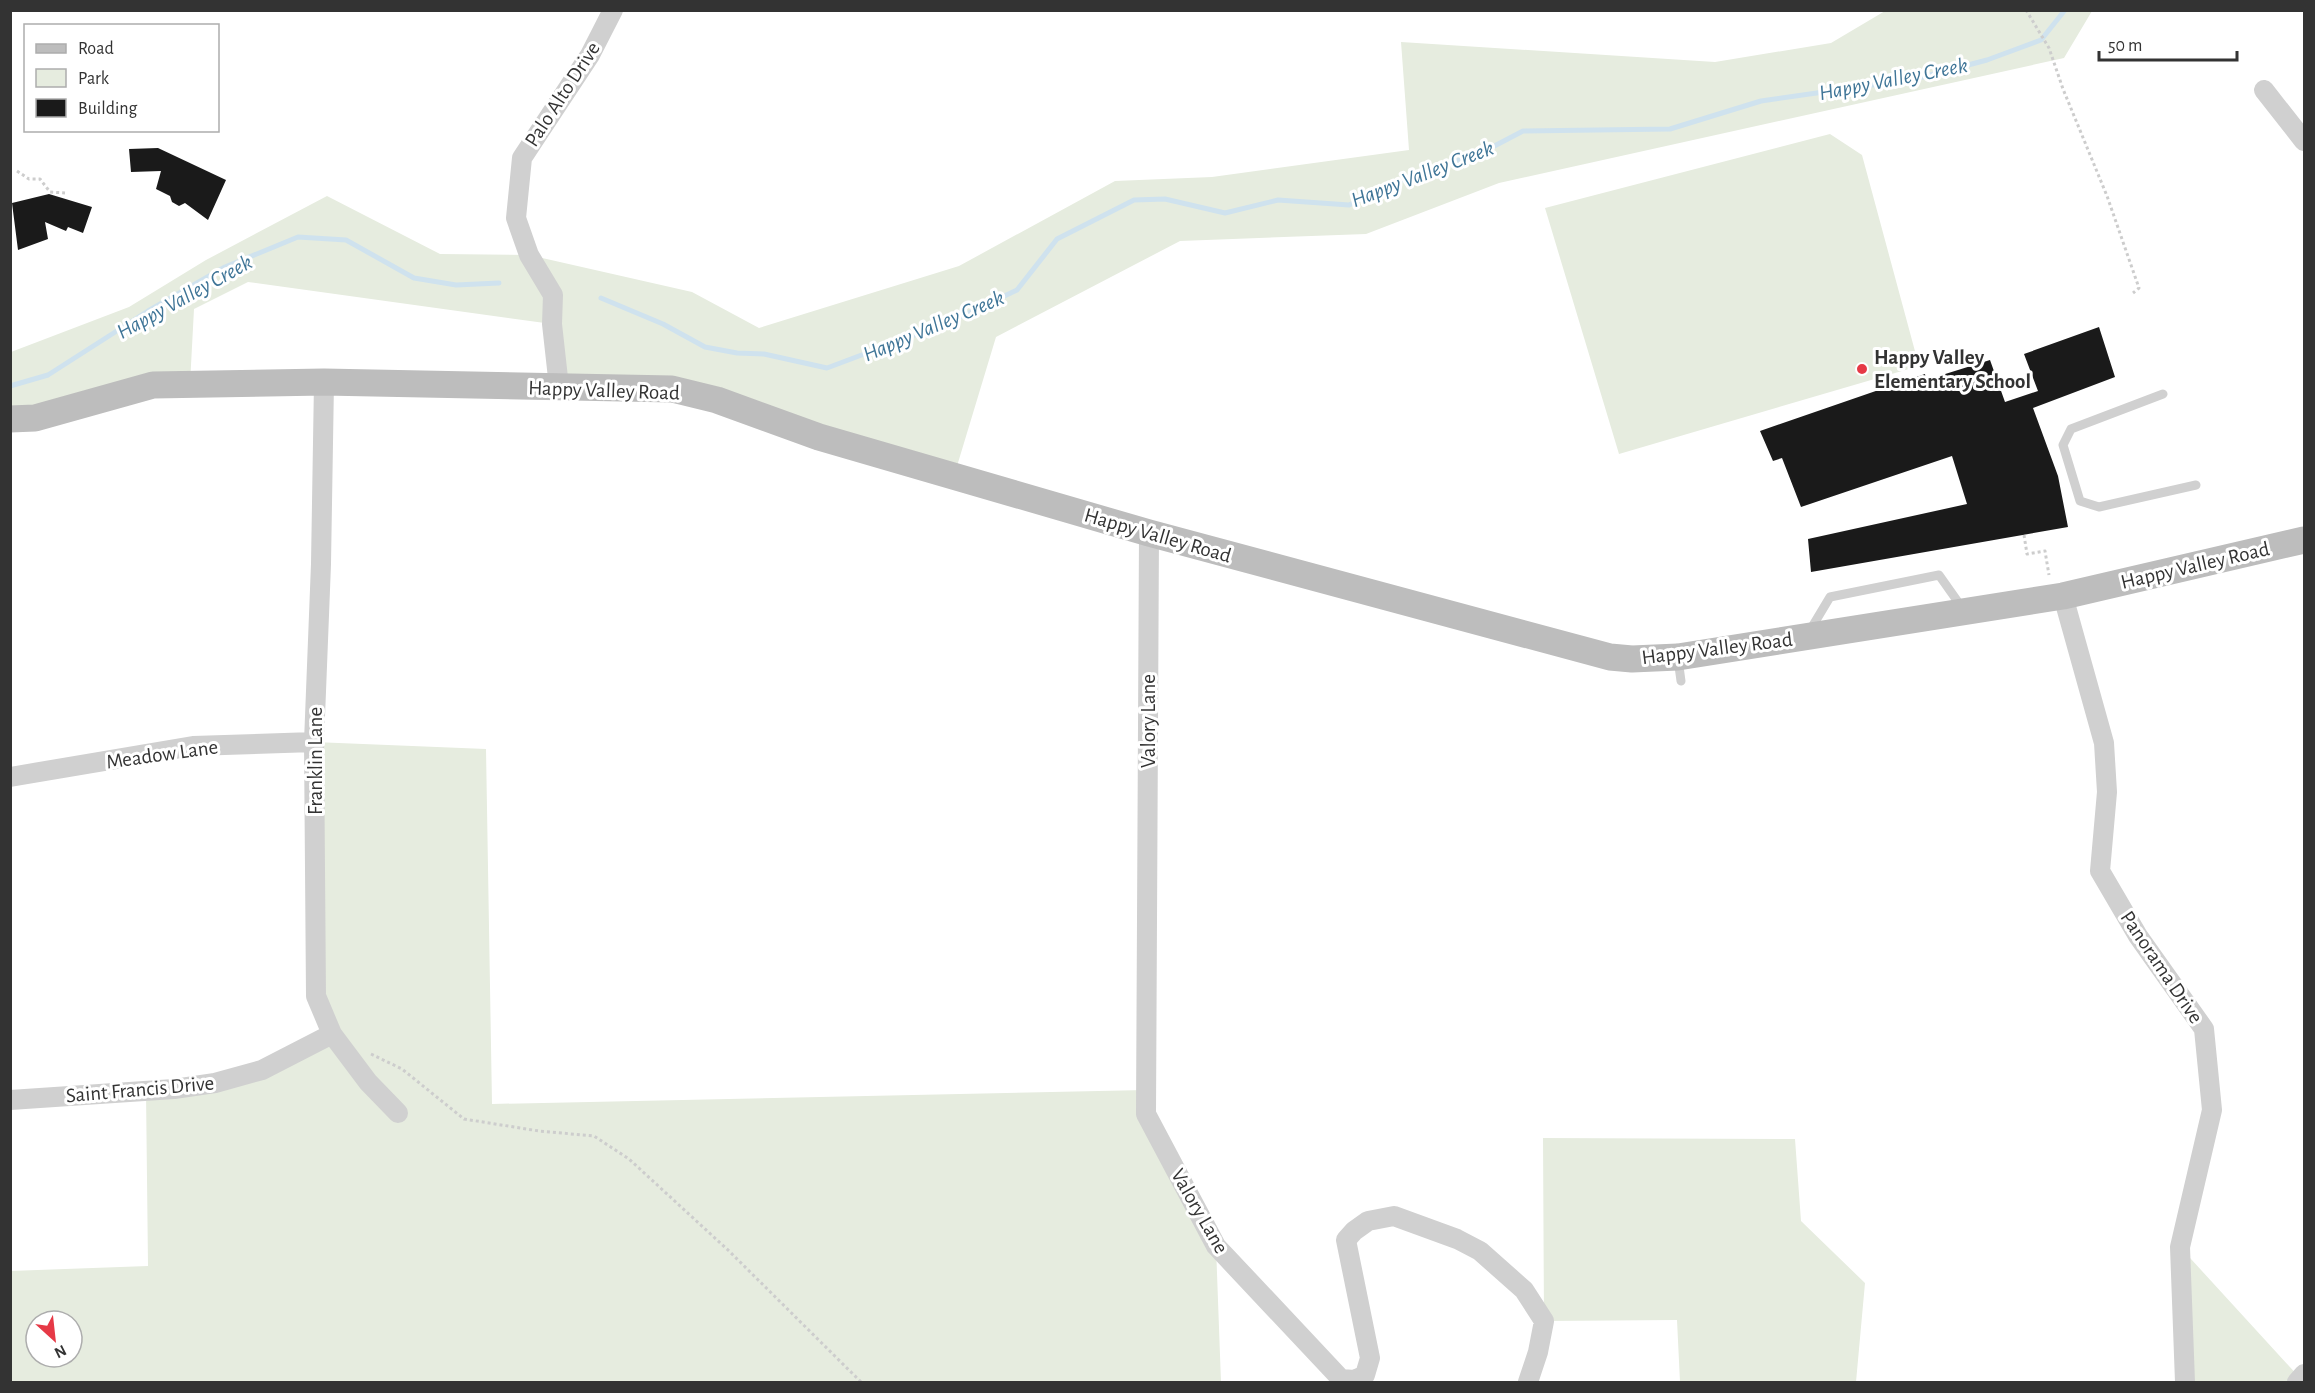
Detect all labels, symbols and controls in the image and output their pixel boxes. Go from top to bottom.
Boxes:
legend [24,24,219,132]
scale bar [2099,24,2237,62]
text: 50 m [2108,37,2142,55]
street label: Palo Alto Drive [521,38,604,150]
text: Road [78,40,114,58]
water label: Happy Valley Creek [1817,54,1970,105]
text: Park [78,70,110,88]
text: Building [78,100,138,118]
water label: Happy Valley Creek [1348,137,1497,212]
water label: Happy Valley Creek [113,251,256,344]
water label: Happy Valley Creek [860,286,1008,366]
place label: Happy Valley Elementary School [1874,347,2031,392]
marker: Happy Valley Elementary School [1855,362,1869,376]
street label: Happy Valley Road [528,377,680,404]
street label: Happy Valley Road [1082,504,1234,567]
street label: Happy Valley Road [2119,538,2272,593]
street label: Happy Valley Road [1640,629,1794,668]
street label: Valory Lane [1138,674,1159,768]
street label: Franklin Lane [305,707,326,815]
street label: Meadow Lane [105,736,219,773]
street label: Panorama Drive [2116,907,2207,1027]
street label: Saint Francis Drive [65,1073,215,1106]
street label: Valory Lane [1167,1165,1232,1257]
north arrow [24,1309,84,1369]
text: N [52,1342,69,1361]

